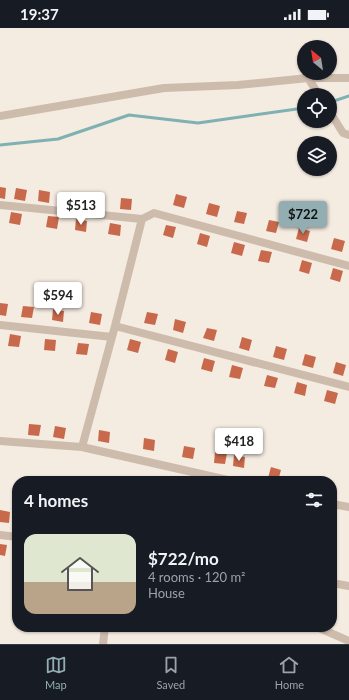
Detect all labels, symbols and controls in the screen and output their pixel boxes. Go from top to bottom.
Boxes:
text: 19:37 [20,5,59,23]
north arrow [297,40,337,80]
map controls [297,40,337,176]
button: locate [297,88,337,128]
button: layers [297,136,337,176]
pin: $513 [57,192,105,226]
text: $513 [66,197,96,213]
pin: $722 [279,201,327,235]
text: $722 [288,206,318,222]
pin: $594 [34,282,82,316]
text: $594 [43,287,73,303]
pin: $418 [215,428,263,462]
text: $418 [224,433,254,449]
icon: filters [303,489,325,511]
text: 4 homes [24,490,88,511]
text: $722/mo [148,548,219,569]
icon: home [56,550,104,598]
text: 4 rooms · 120 m² [148,569,245,585]
text: House [148,585,185,601]
tab: Map [45,654,67,691]
tab: Saved [156,654,185,691]
tab: Home [275,654,304,691]

